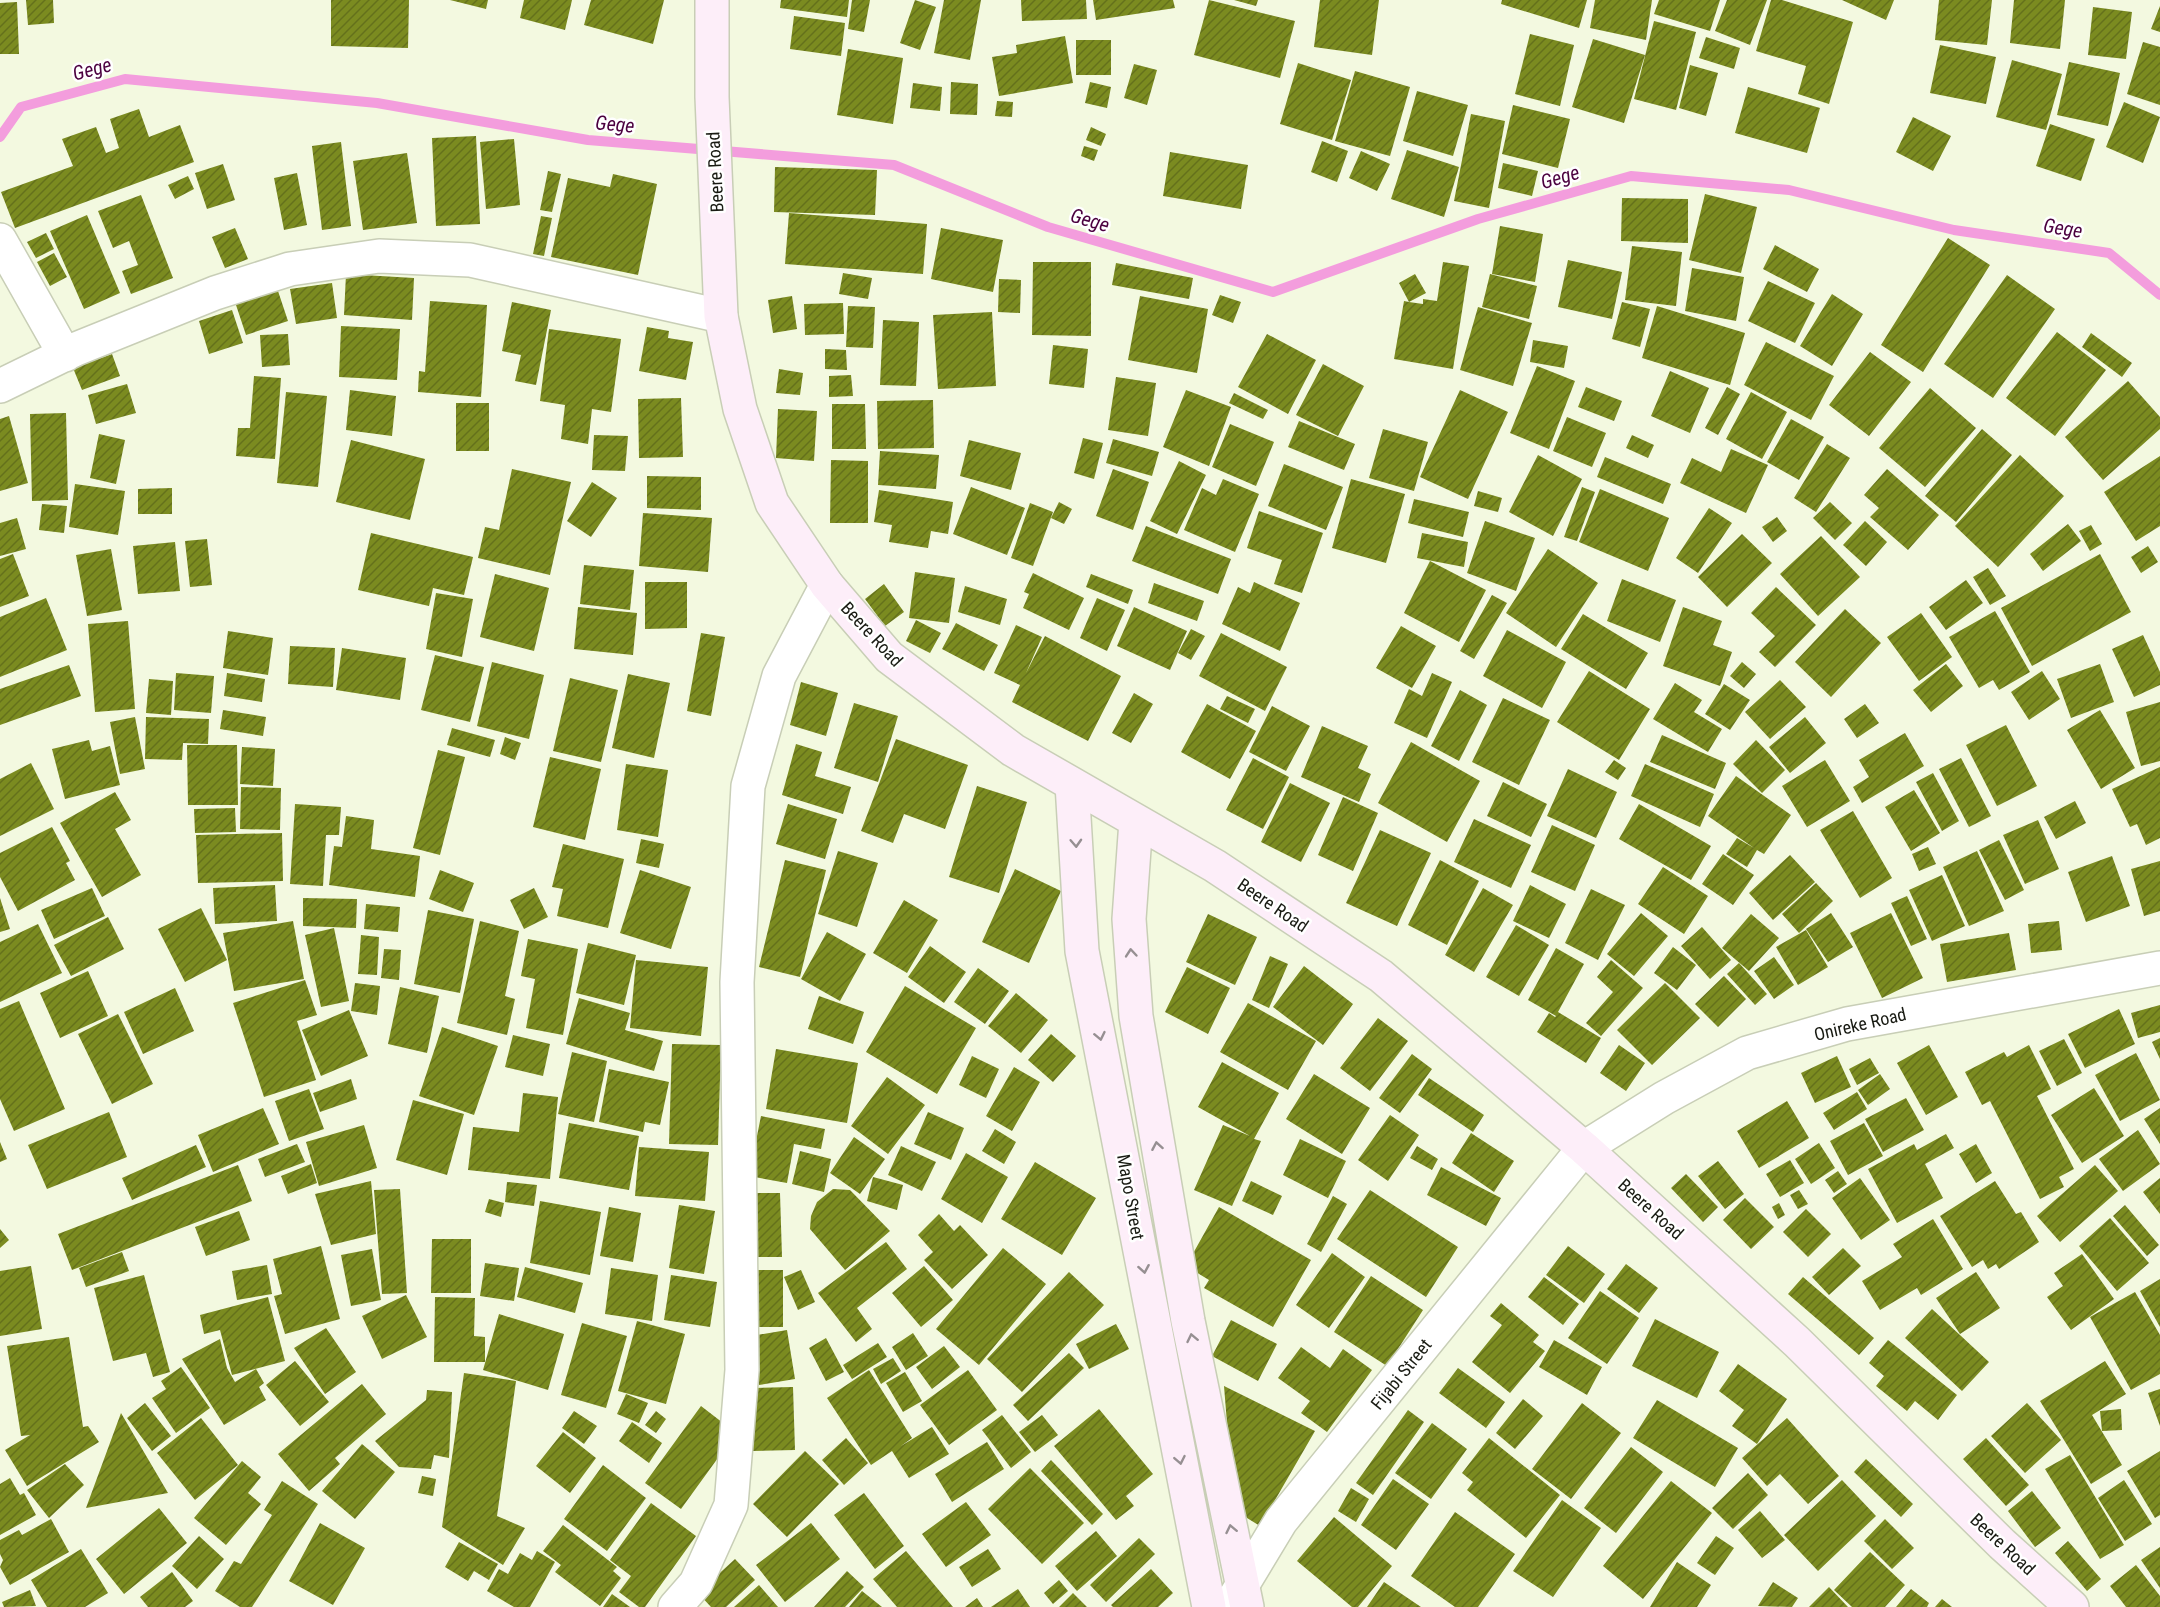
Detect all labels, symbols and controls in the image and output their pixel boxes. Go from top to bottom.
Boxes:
water label: Gege [70,52,114,86]
water label: Gege [594,110,636,138]
street label: Beere Road [702,131,728,213]
water label: Gege [1538,160,1582,194]
water label: Gege [1068,203,1112,237]
water label: Gege [2042,213,2084,243]
street label: Beere Road [837,597,907,671]
one-way arrow [1069,838,1082,847]
street label: Beere Road [1234,874,1312,936]
one-way arrow [1125,948,1138,957]
street label: Onireke Road [1812,1003,1908,1045]
one-way arrow [1093,1030,1106,1040]
one-way arrow [1151,1142,1164,1152]
street label: Mapo Street [1113,1153,1149,1241]
street label: Beere Road [1614,1174,1688,1244]
one-way arrow [1137,1263,1150,1273]
one-way arrow [1186,1333,1199,1343]
street label: Fijabi Street [1366,1334,1436,1414]
one-way arrow [1173,1455,1186,1465]
street label: Beere Road [1966,1509,2040,1579]
one-way arrow [1225,1524,1238,1534]

